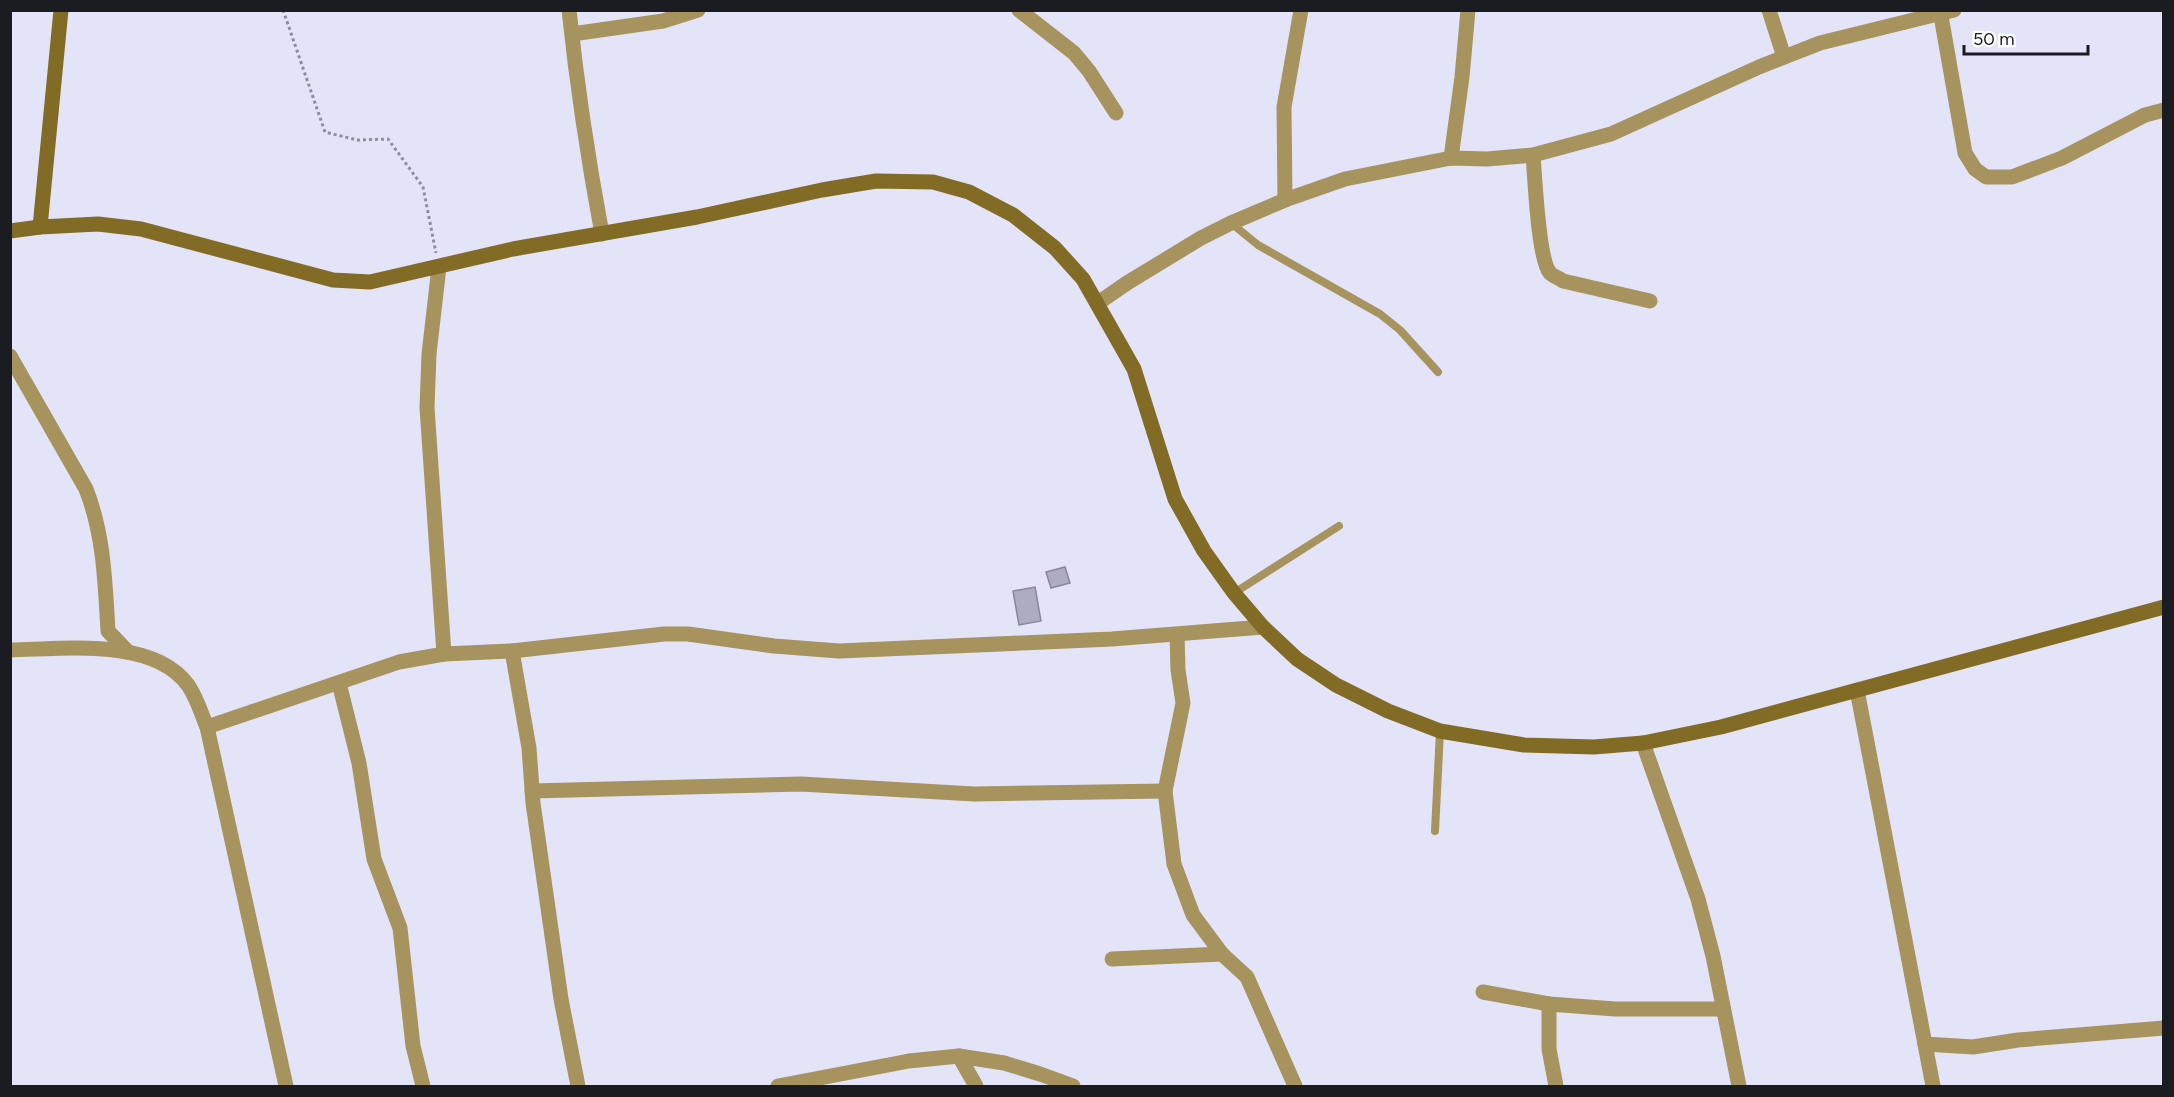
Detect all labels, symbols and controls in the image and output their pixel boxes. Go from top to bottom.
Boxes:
scale bar [1964,18,2088,56]
text: 50 m [1973,28,2015,50]

